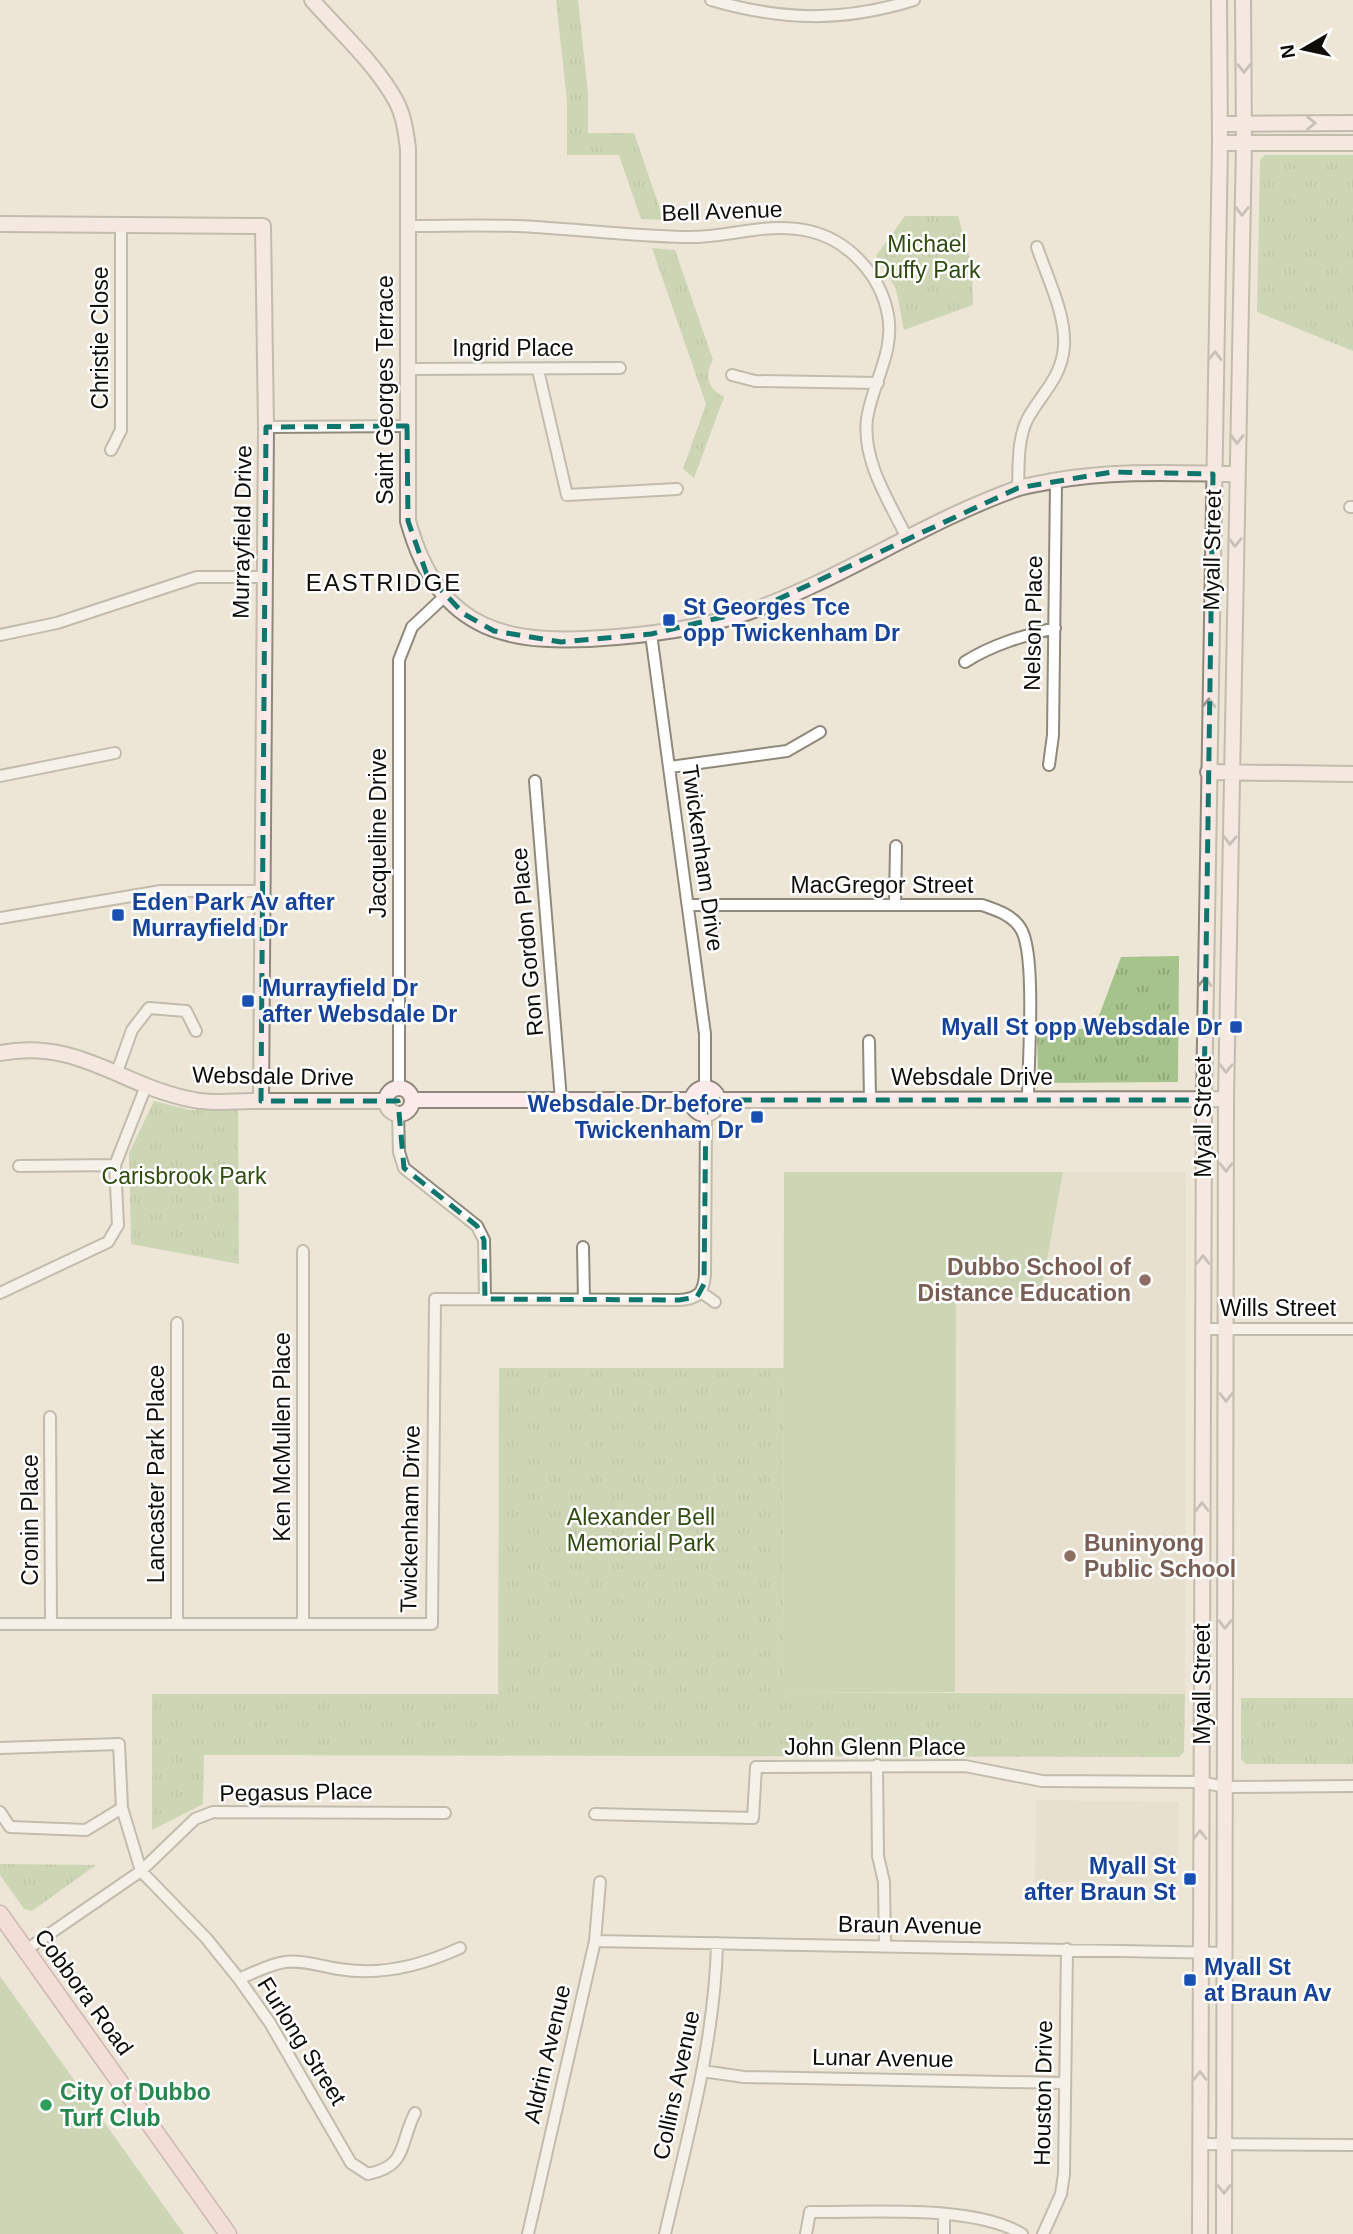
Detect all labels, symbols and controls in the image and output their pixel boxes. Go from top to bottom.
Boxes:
north arrow [1269,14,1339,84]
text: N [1276,43,1299,60]
one-way arrow [1236,63,1252,74]
one-way arrow [1306,115,1317,131]
street label: Bell Avenue [661,196,783,226]
one-way arrow [1235,206,1250,217]
park label: Michael Duffy Park [874,231,981,283]
street label: Christie Close [87,266,113,410]
street label: Saint Georges Terrace [372,275,398,505]
street label: Ingrid Place [452,335,574,361]
one-way arrow [1207,351,1223,361]
one-way arrow [1230,433,1245,444]
street label: Murrayfield Drive [227,445,257,619]
street label: Myall Street [1198,488,1226,611]
one-way arrow [1227,538,1243,548]
street label: Nelson Place [1019,555,1047,691]
district label: EASTRIDGE [306,569,462,596]
place label: St Georges Tce opp Twickenham Dr [683,594,900,646]
marker: St Georges Tce opp Twickenham Dr [661,612,677,628]
one-way arrow [1201,698,1217,708]
street label: Jacqueline Drive [365,748,391,918]
street label: Twickenham Drive [677,763,729,953]
one-way arrow [1222,835,1238,846]
street label: Ron Gordon Place [506,847,548,1037]
street label: MacGregor Street [791,872,974,898]
place label: Eden Park Av after Murrayfield Dr [132,889,335,941]
marker: Eden Park Av after Murrayfield Dr [110,907,126,923]
place label: Murrayfield Dr after Websdale Dr [262,975,457,1027]
one-way arrow [1197,977,1213,987]
marker: Murrayfield Dr after Websdale Dr [240,993,256,1009]
place label: Myall St opp Websdale Dr [941,1014,1222,1040]
marker: Myall St opp Websdale Dr [1228,1019,1244,1035]
street label: Myall Street [1190,1056,1216,1178]
street label: Websdale Drive [192,1062,354,1090]
one-way arrow [1218,1063,1234,1073]
street label: Websdale Drive [891,1064,1053,1090]
place label: Websdale Dr before Twickenham Dr [527,1091,743,1143]
marker: Websdale Dr before Twickenham Dr [749,1109,765,1125]
park label: Carisbrook Park [102,1163,267,1189]
one-way arrow [1218,1163,1234,1173]
place label: Dubbo School of Distance Education [918,1254,1131,1306]
one-way arrow [1195,1255,1211,1265]
marker: Dubbo School of Distance Education [1137,1272,1153,1288]
street label: Wills Street [1220,1295,1337,1321]
street label: Ken McMullen Place [269,1332,295,1542]
street label: Lancaster Park Place [143,1365,169,1583]
one-way arrow [1218,1392,1234,1403]
street label: Twickenham Drive [395,1425,425,1613]
street label: Cronin Place [17,1454,43,1586]
one-way arrow [1194,1502,1210,1512]
park label: Alexander Bell Memorial Park [567,1504,716,1556]
place label: Buninyong Public School [1084,1530,1236,1582]
marker: Buninyong Public School [1062,1548,1078,1564]
one-way arrow [1217,1620,1233,1630]
street label: Myall Street [1189,1623,1215,1745]
street label: John Glenn Place [784,1734,966,1760]
street label: Pegasus Place [219,1778,373,1806]
one-way arrow [1193,1829,1208,1840]
place label: Myall St after Braun St [1024,1853,1176,1905]
marker: Myall St after Braun St [1182,1871,1198,1887]
street label: Braun Avenue [838,1911,982,1939]
street label: Cobbora Road [30,1924,138,2060]
place label: Myall St at Braun Av [1204,1954,1332,2006]
street label: Furlong Street [252,1972,352,2110]
marker: Myall St at Braun Av [1182,1972,1198,1988]
street label: Aldrin Avenue [518,1982,576,2126]
street label: Collins Avenue [648,2008,704,2162]
street label: Houston Drive [1029,2020,1057,2166]
street label: Lunar Avenue [812,2044,954,2072]
one-way arrow [1192,2070,1208,2081]
place label: City of Dubbo Turf Club [60,2079,211,2131]
marker: City of Dubbo Turf Club [38,2097,54,2113]
one-way arrow [1216,2184,1232,2195]

